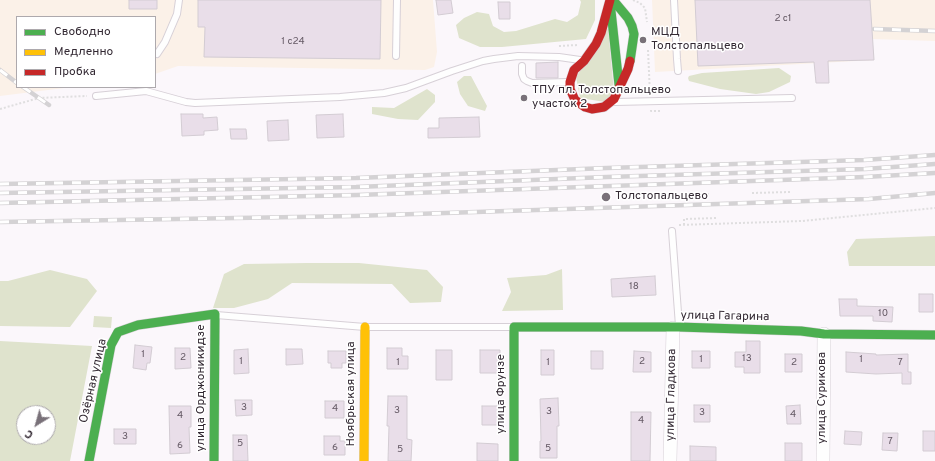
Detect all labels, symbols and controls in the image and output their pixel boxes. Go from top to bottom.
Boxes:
house number: 2 с1 [774,13,792,25]
legend [16,16,156,88]
text: Свободно [54,24,111,40]
place label: МЦД Толстопальцево [651,26,744,54]
marker: МЦД Толстопальцево [638,35,648,45]
house number: 1 с24 [281,36,305,48]
text: Медленно [54,44,113,60]
text: Пробка [54,64,96,80]
place label: ТПУ пл. Толстопальцево участок 2 [532,84,671,112]
marker: ТПУ пл. Толстопальцево участок 2 [519,93,529,103]
place label: Толстопальцево [615,190,708,204]
marker: Толстопальцево [600,191,612,203]
house number: 18 [629,281,639,293]
house number: 10 [878,308,888,320]
street label: улица Гагарина [680,309,770,325]
street label: улица Орджоникидзе [195,324,209,452]
street label: Озёрная улица [77,337,111,425]
street label: Ноябрьская улица [345,341,359,447]
house number: 1 [141,349,145,361]
street label: улица Гладкова [664,349,680,441]
house number: 2 [180,352,186,364]
street label: улица Сурикова [816,352,830,444]
house number: 13 [742,353,752,365]
street label: улица Фрунзе [495,354,509,434]
house number: 1 [699,354,703,366]
house number: 1 [859,354,863,366]
house number: 1 [239,356,243,368]
house number: 2 [639,356,645,368]
house number: 1 [396,357,400,369]
house number: 1 [546,357,550,369]
house number: 2 [791,357,797,369]
house number: 7 [897,357,903,369]
house number: 3 [241,402,247,414]
house number: 4 [332,403,338,415]
north arrow [16,405,56,445]
house number: 3 [394,405,400,417]
house number: 3 [546,406,552,418]
house number: 3 [699,407,705,419]
house number: 4 [790,409,796,421]
house number: 4 [177,410,183,422]
house number: 4 [638,415,644,427]
text: С [22,426,36,441]
house number: 3 [122,431,128,443]
house number: 7 [887,436,893,448]
house number: 5 [237,438,243,450]
house number: 6 [177,440,183,452]
house number: 6 [332,442,338,454]
house number: 5 [545,443,551,455]
house number: 5 [397,444,403,456]

